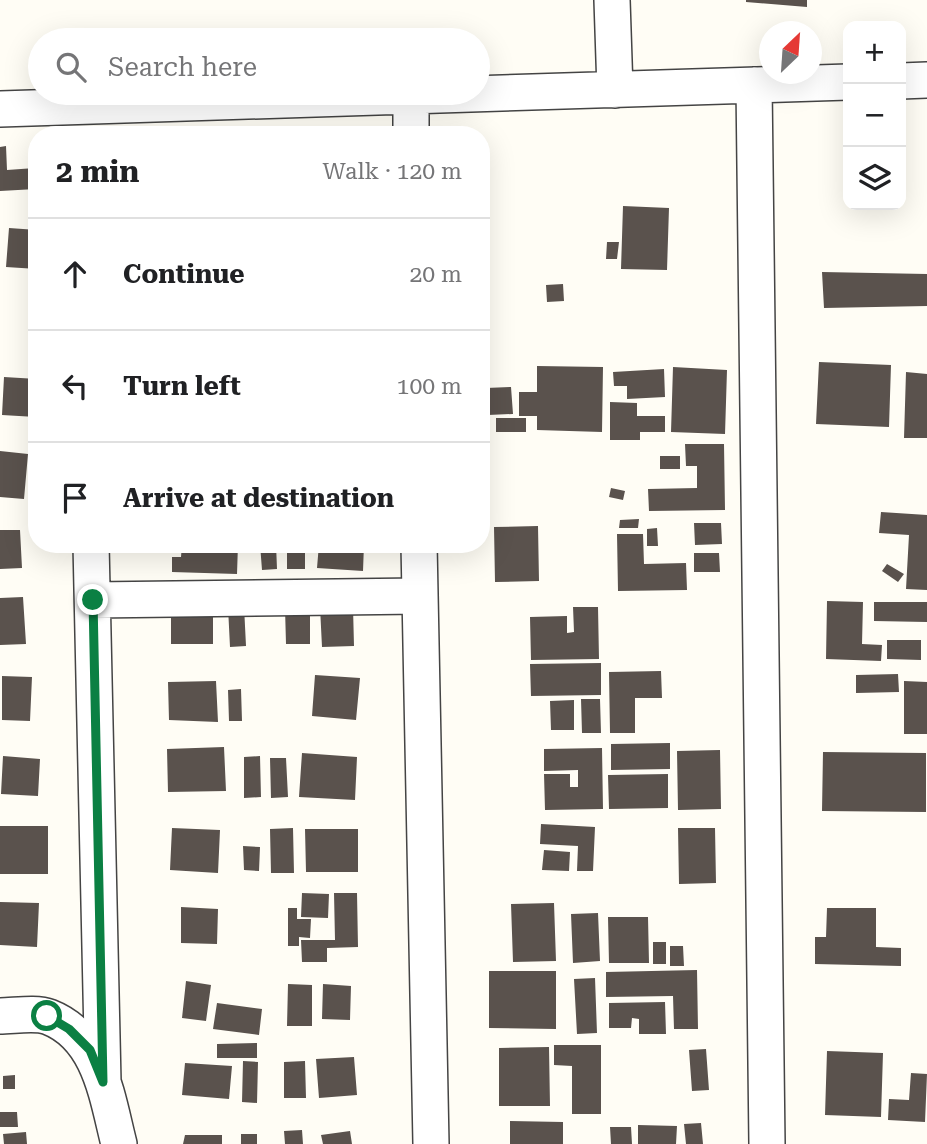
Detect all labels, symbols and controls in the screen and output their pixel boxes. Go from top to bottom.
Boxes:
north arrow [759,21,822,84]
map controls [843,21,906,210]
button: + [843,21,906,84]
search box [28,28,490,105]
icon: search [52,48,90,86]
text: Search here [108,52,257,82]
button: − [843,84,906,147]
button: layers [843,147,906,210]
text: 2 min [56,154,139,189]
text: Walk · 120 m [323,158,462,185]
icon: ahead [56,255,94,293]
text: Continue [123,259,245,289]
text: 20 m [409,261,462,288]
icon: left [56,367,94,405]
text: Turn left [123,371,241,401]
text: 100 m [397,373,462,400]
icon: arrive [56,479,94,517]
text: Arrive at destination [123,483,394,513]
route end [77,584,108,615]
route start [31,1000,62,1031]

